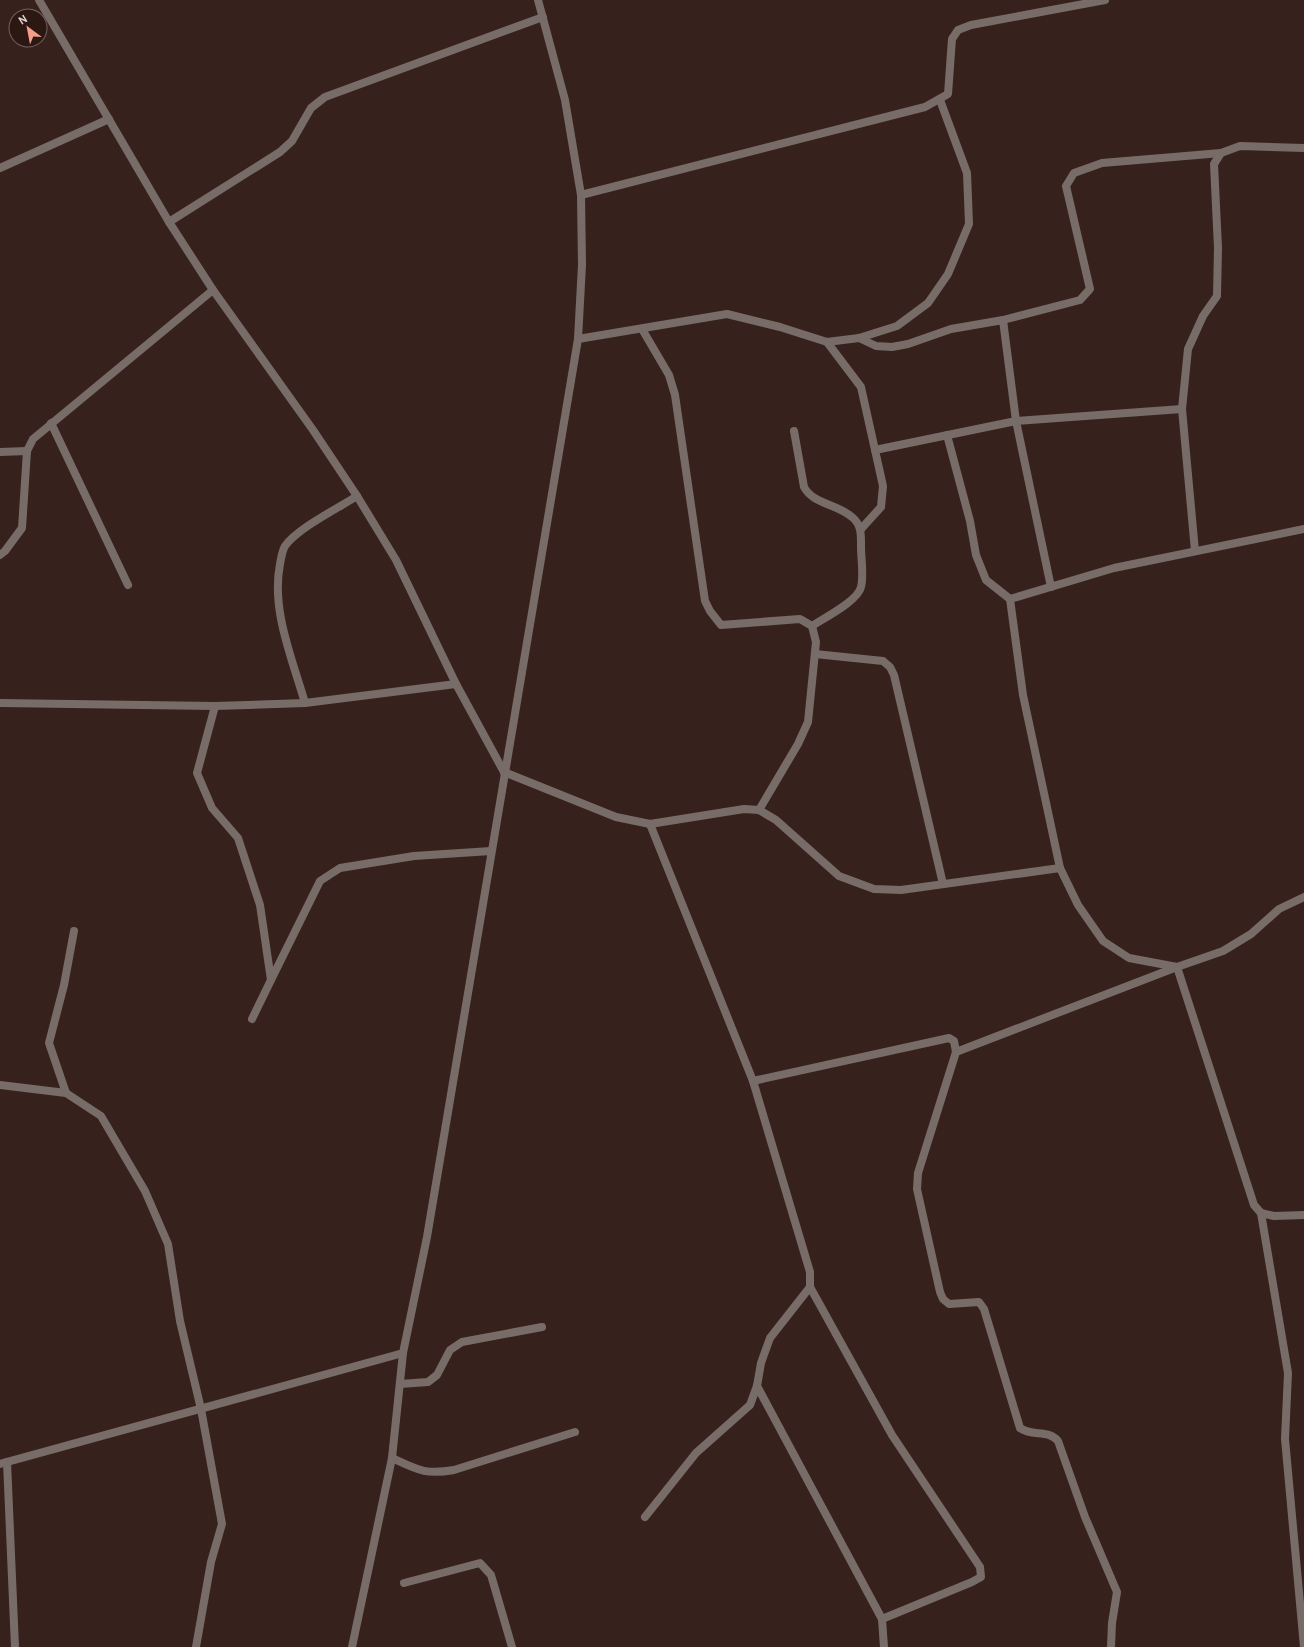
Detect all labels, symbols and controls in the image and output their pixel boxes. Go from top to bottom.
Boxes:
north arrow [8,8,48,48]
text: N [16,12,30,28]

